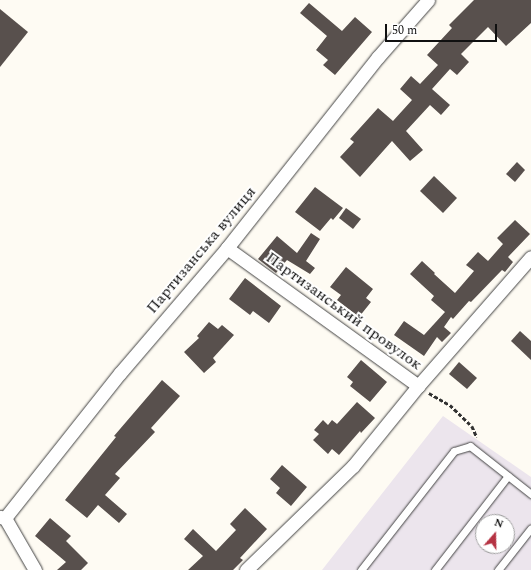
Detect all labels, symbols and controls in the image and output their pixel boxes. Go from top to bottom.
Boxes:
scale bar [387,16,499,42]
text: 50 m [392,21,417,40]
street label: Партизанська вулиця [142,183,260,317]
street label: Партизанський провулок [262,248,426,374]
north arrow [475,514,515,554]
text: N [492,514,506,533]

